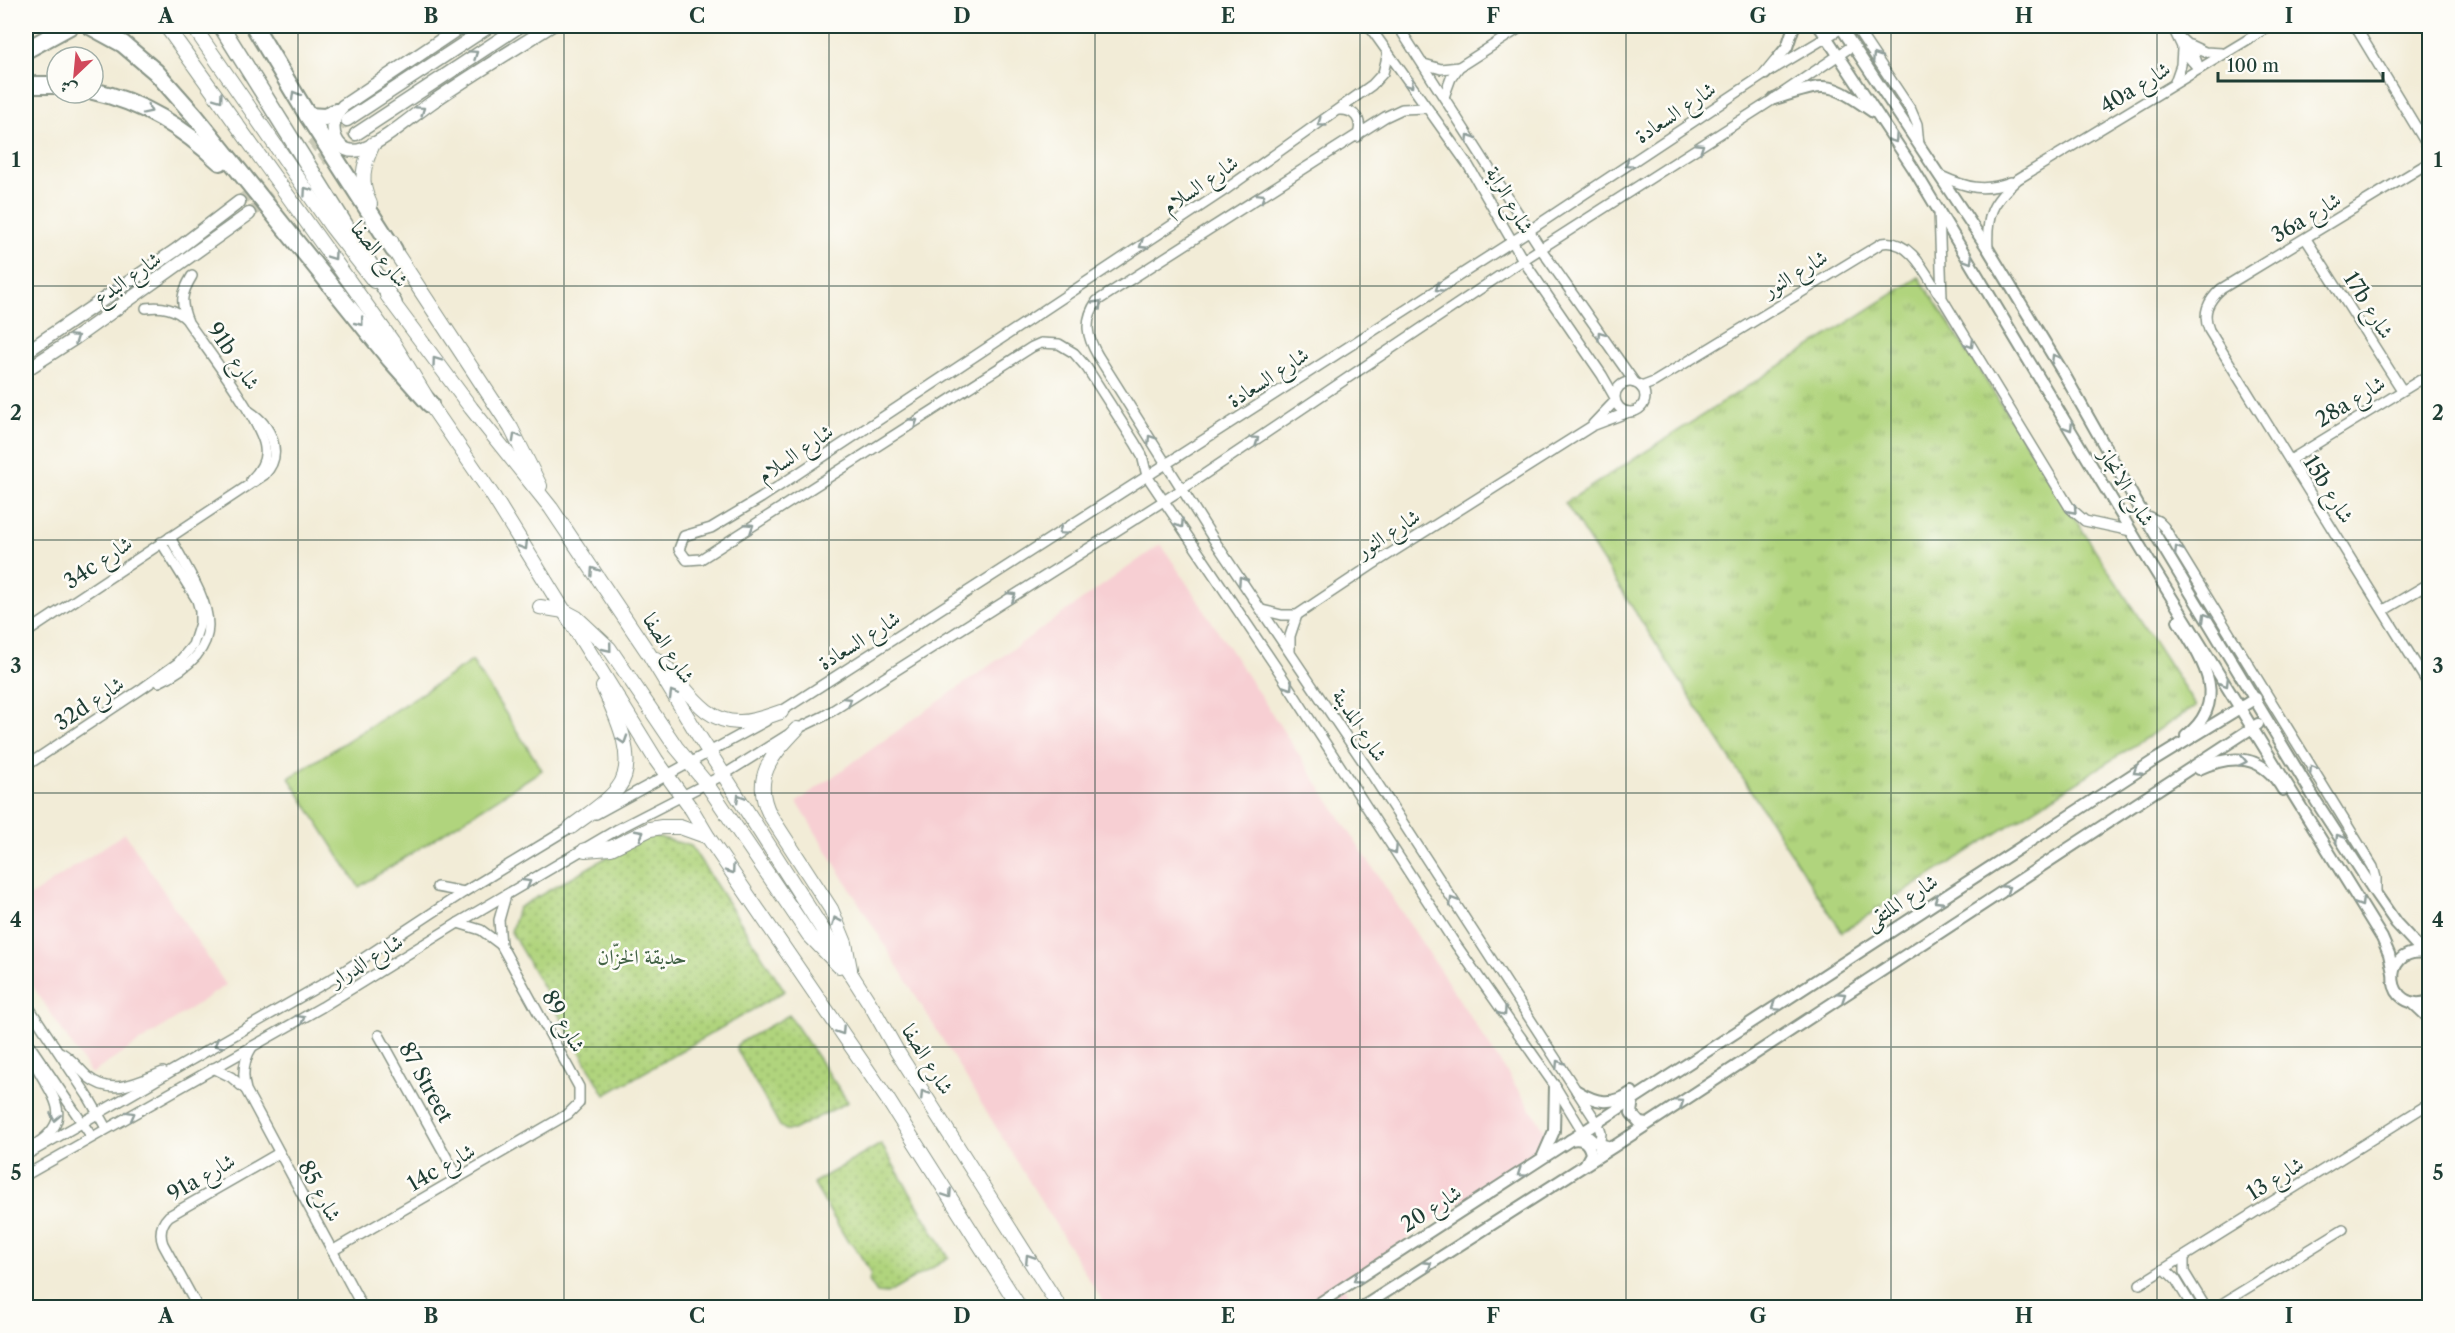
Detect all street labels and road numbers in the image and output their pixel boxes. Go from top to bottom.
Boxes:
street label: 40a شارع [2095,56,2178,123]
street label: شارع السعادة [1630,76,1723,153]
street label: شارع السلام [1157,150,1246,223]
street label: شارع الراية [1476,162,1539,241]
street label: 36a شارع [2267,187,2348,253]
street label: شارع الصفا [341,216,414,296]
street label: شارع النور [1756,244,1835,308]
street label: شارع البدع [88,246,169,315]
street label: 17b شارع [2334,267,2399,346]
street label: 91b شارع [197,318,266,398]
street label: شارع السعادة [1223,341,1317,418]
street label: 28a شارع [2311,370,2393,437]
street label: شارع السلام [752,419,841,492]
street label: شارع الانجاز [2088,442,2160,534]
street label: 15b شارع [2293,451,2359,531]
street label: شارع النور [1350,503,1428,569]
street label: 34c شارع [59,530,140,599]
street label: شارع السعادة [813,605,908,680]
street label: شارع الصفا [633,608,700,691]
street label: 32d شارع [49,671,132,740]
street label: شارع المدينة [1322,684,1393,769]
street label: شارع الملتقى [1860,868,1946,939]
street label: شارع الدرار [323,928,410,998]
street label: شارع 89 [532,986,591,1059]
street label: شارع الصفا [892,1019,959,1102]
street label: 87 Street [394,1037,459,1127]
street label: 14c شارع [403,1138,482,1202]
street label: 91a شارع [163,1148,242,1212]
street label: شارع 13 [2242,1151,2311,1210]
street label: شارع 85 [288,1156,347,1229]
street label: شارع 20 [1396,1179,1469,1242]

